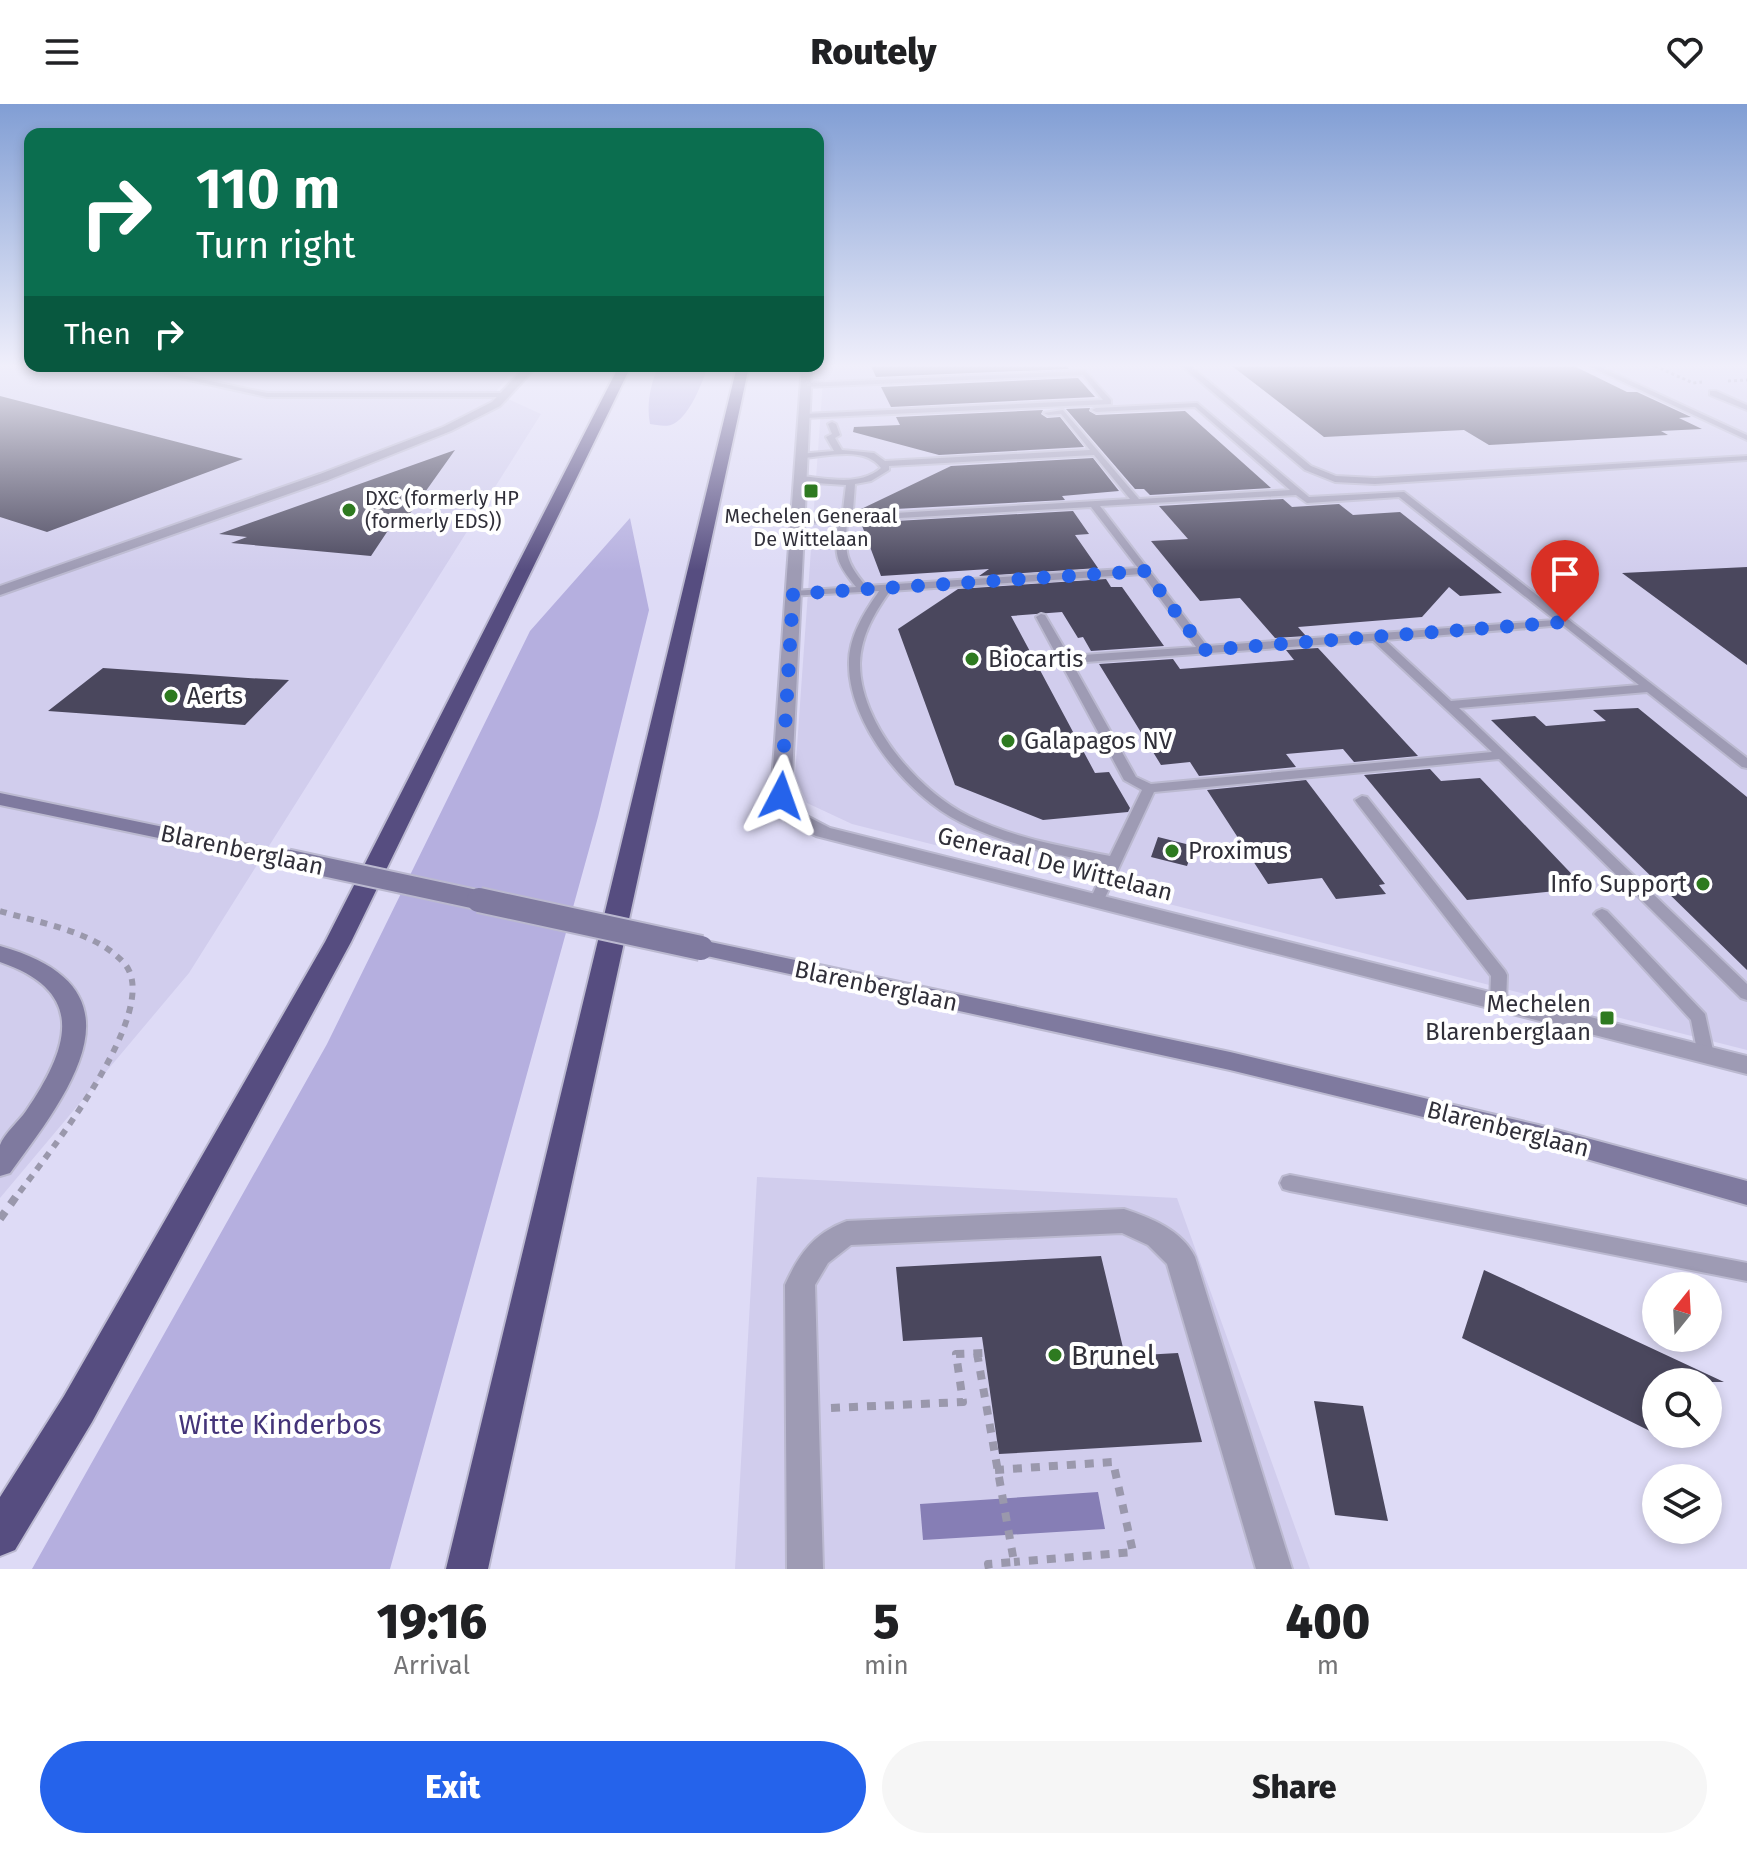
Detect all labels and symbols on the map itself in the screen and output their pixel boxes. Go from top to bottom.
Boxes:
marker: Mechelen Generaal De Wittelaan [802,482,820,500]
place label: DXC (formerly HP (formerly EDS)) [365,486,519,533]
marker: DXC (formerly HP (formerly EDS)) [340,501,358,519]
place label: Mechelen Generaal De Wittelaan [725,504,898,551]
pin [1531,540,1599,622]
place label: Biocartis [988,645,1084,673]
marker: Biocartis [963,650,981,668]
place label: Aerts [187,682,243,710]
marker: Aerts [162,687,180,705]
place label: Galapagos NV [1024,727,1173,755]
marker: Galapagos NV [999,732,1017,750]
position arrow [739,754,823,838]
street label: Blarenberglaan [158,819,326,881]
street label: Generaal De Wittelaan [934,821,1176,907]
place label: Proximus [1188,837,1288,865]
marker: Proximus [1163,842,1181,860]
place label: Info Support [1550,870,1687,898]
marker: Info Support [1694,875,1712,893]
street label: Blarenberglaan [792,955,960,1017]
place label: Mechelen Blarenberglaan [1425,990,1591,1046]
marker: Mechelen Blarenberglaan [1598,1009,1616,1027]
street label: Blarenberglaan [1424,1095,1592,1163]
north arrow [1642,1272,1722,1352]
place label: Brunel [1071,1339,1155,1372]
marker: Brunel [1046,1346,1064,1364]
park label: Witte Kinderbos [178,1408,382,1441]

